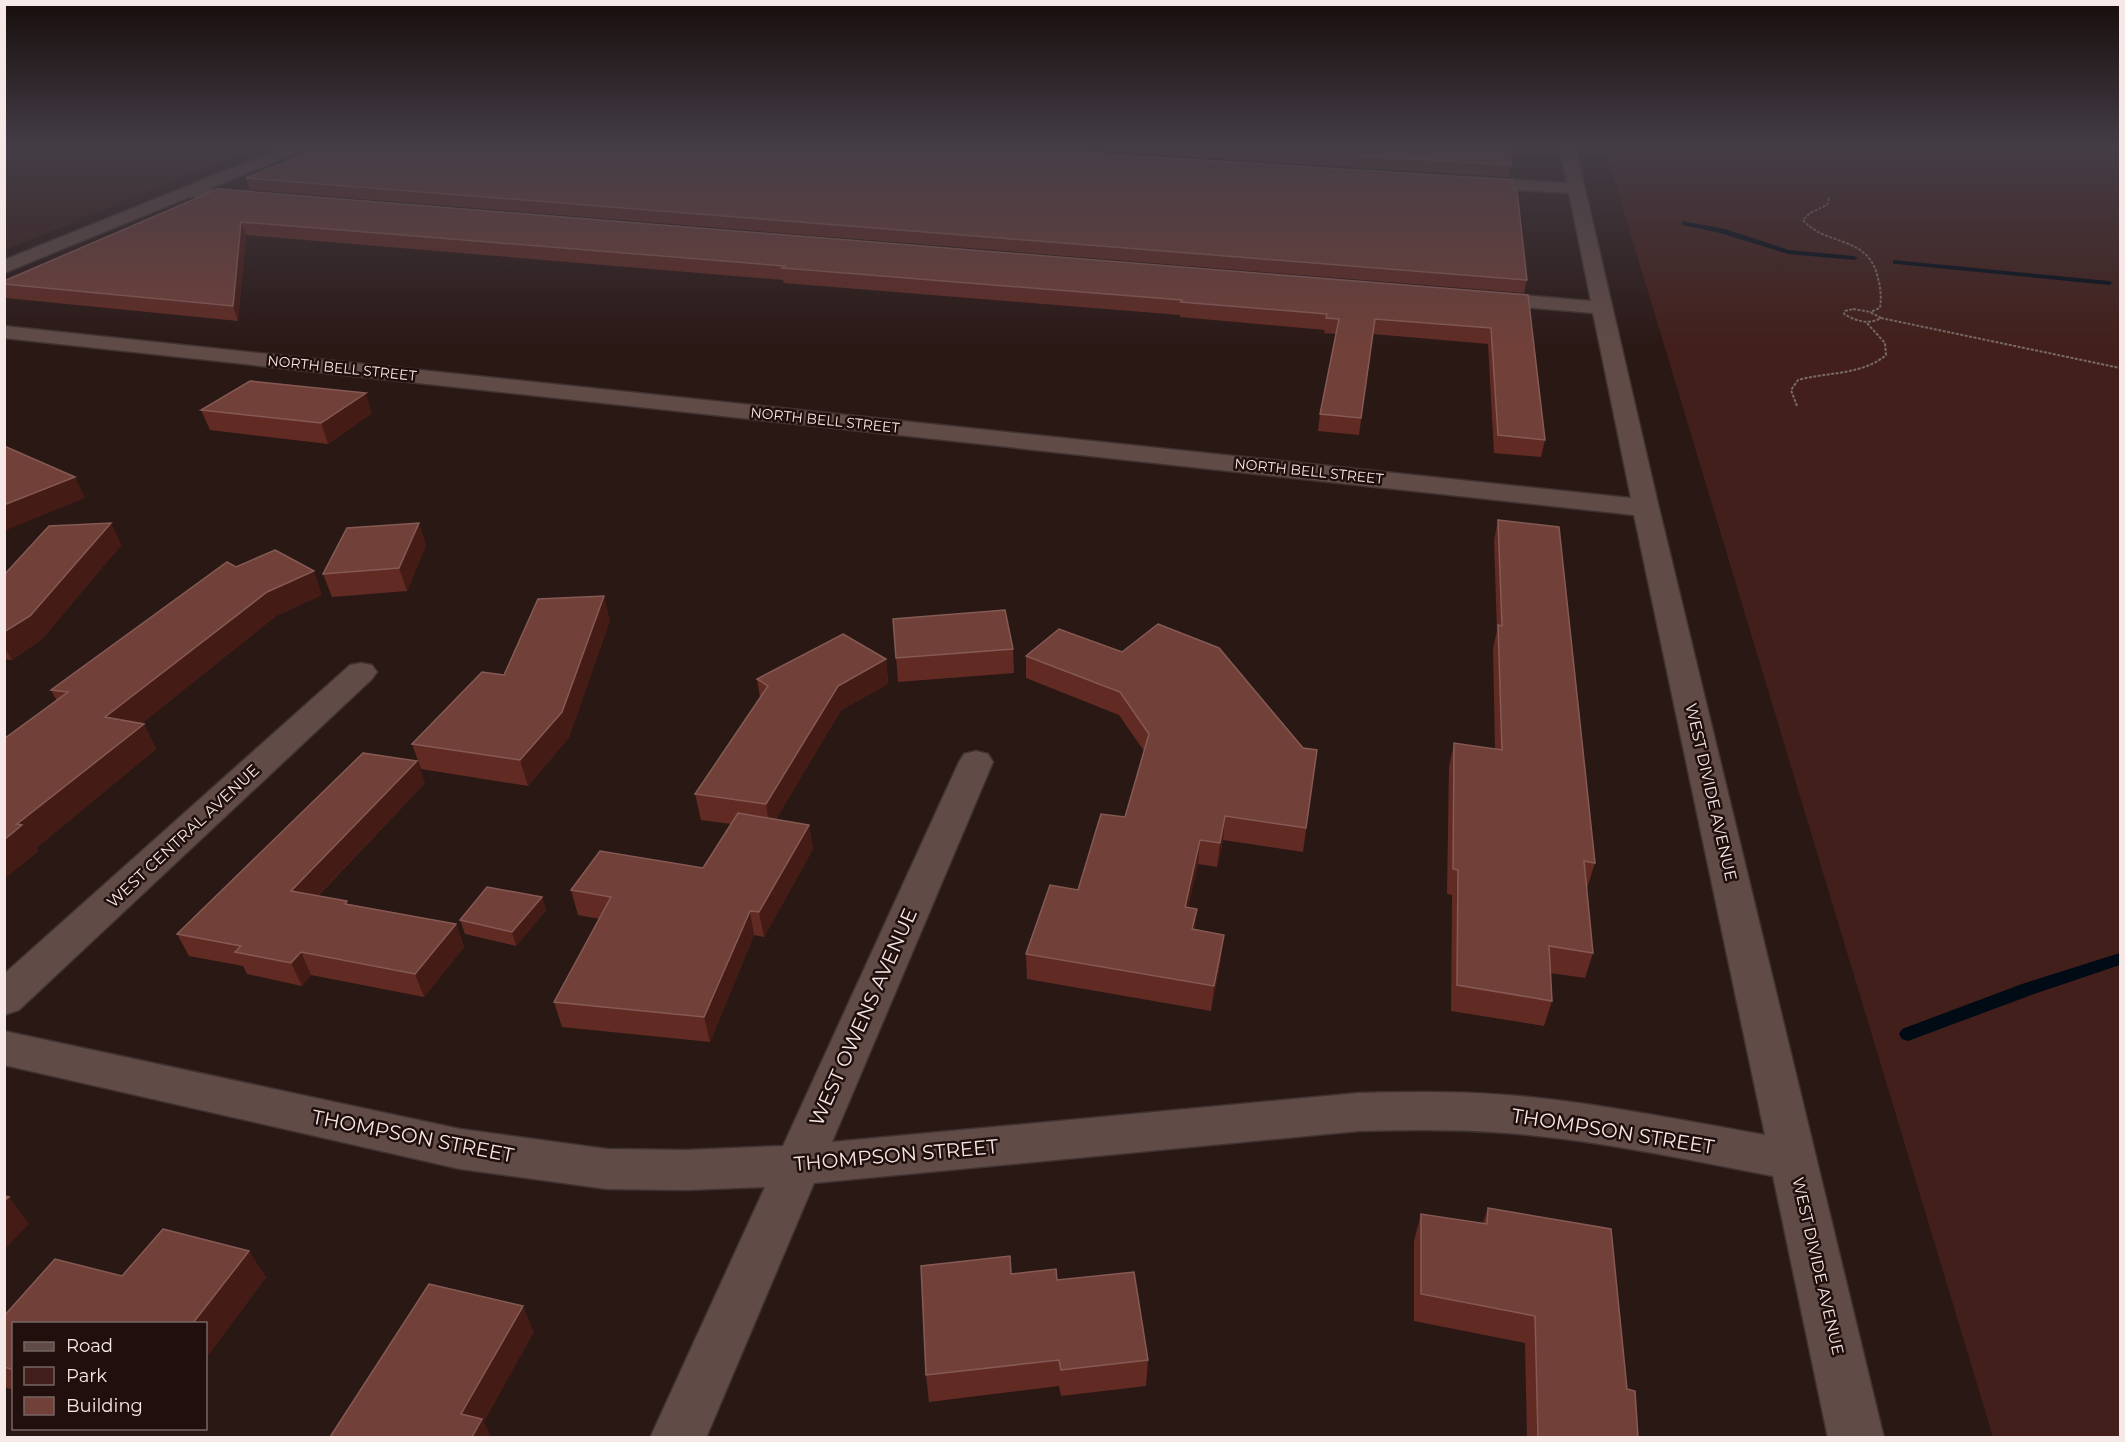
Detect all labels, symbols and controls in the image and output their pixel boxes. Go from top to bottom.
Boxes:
street label: NORTH BELL STREET [267,351,417,385]
street label: NORTH BELL STREET [750,403,900,437]
street label: NORTH BELL STREET [1234,454,1384,488]
street label: WEST DIVIDE AVENUE [1681,701,1741,883]
street label: WEST CENTRAL AVENUE [103,760,263,912]
street label: WEST OWENS AVENUE [804,904,922,1130]
street label: THOMPSON STREET [1510,1103,1717,1159]
street label: THOMPSON STREET [310,1105,516,1167]
street label: THOMPSON STREET [793,1134,1000,1176]
street label: WEST DIVIDE AVENUE [1788,1175,1848,1357]
legend [12,1322,207,1430]
text: Road [66,1335,113,1357]
text: Park [66,1365,107,1387]
text: Building [66,1395,143,1417]

